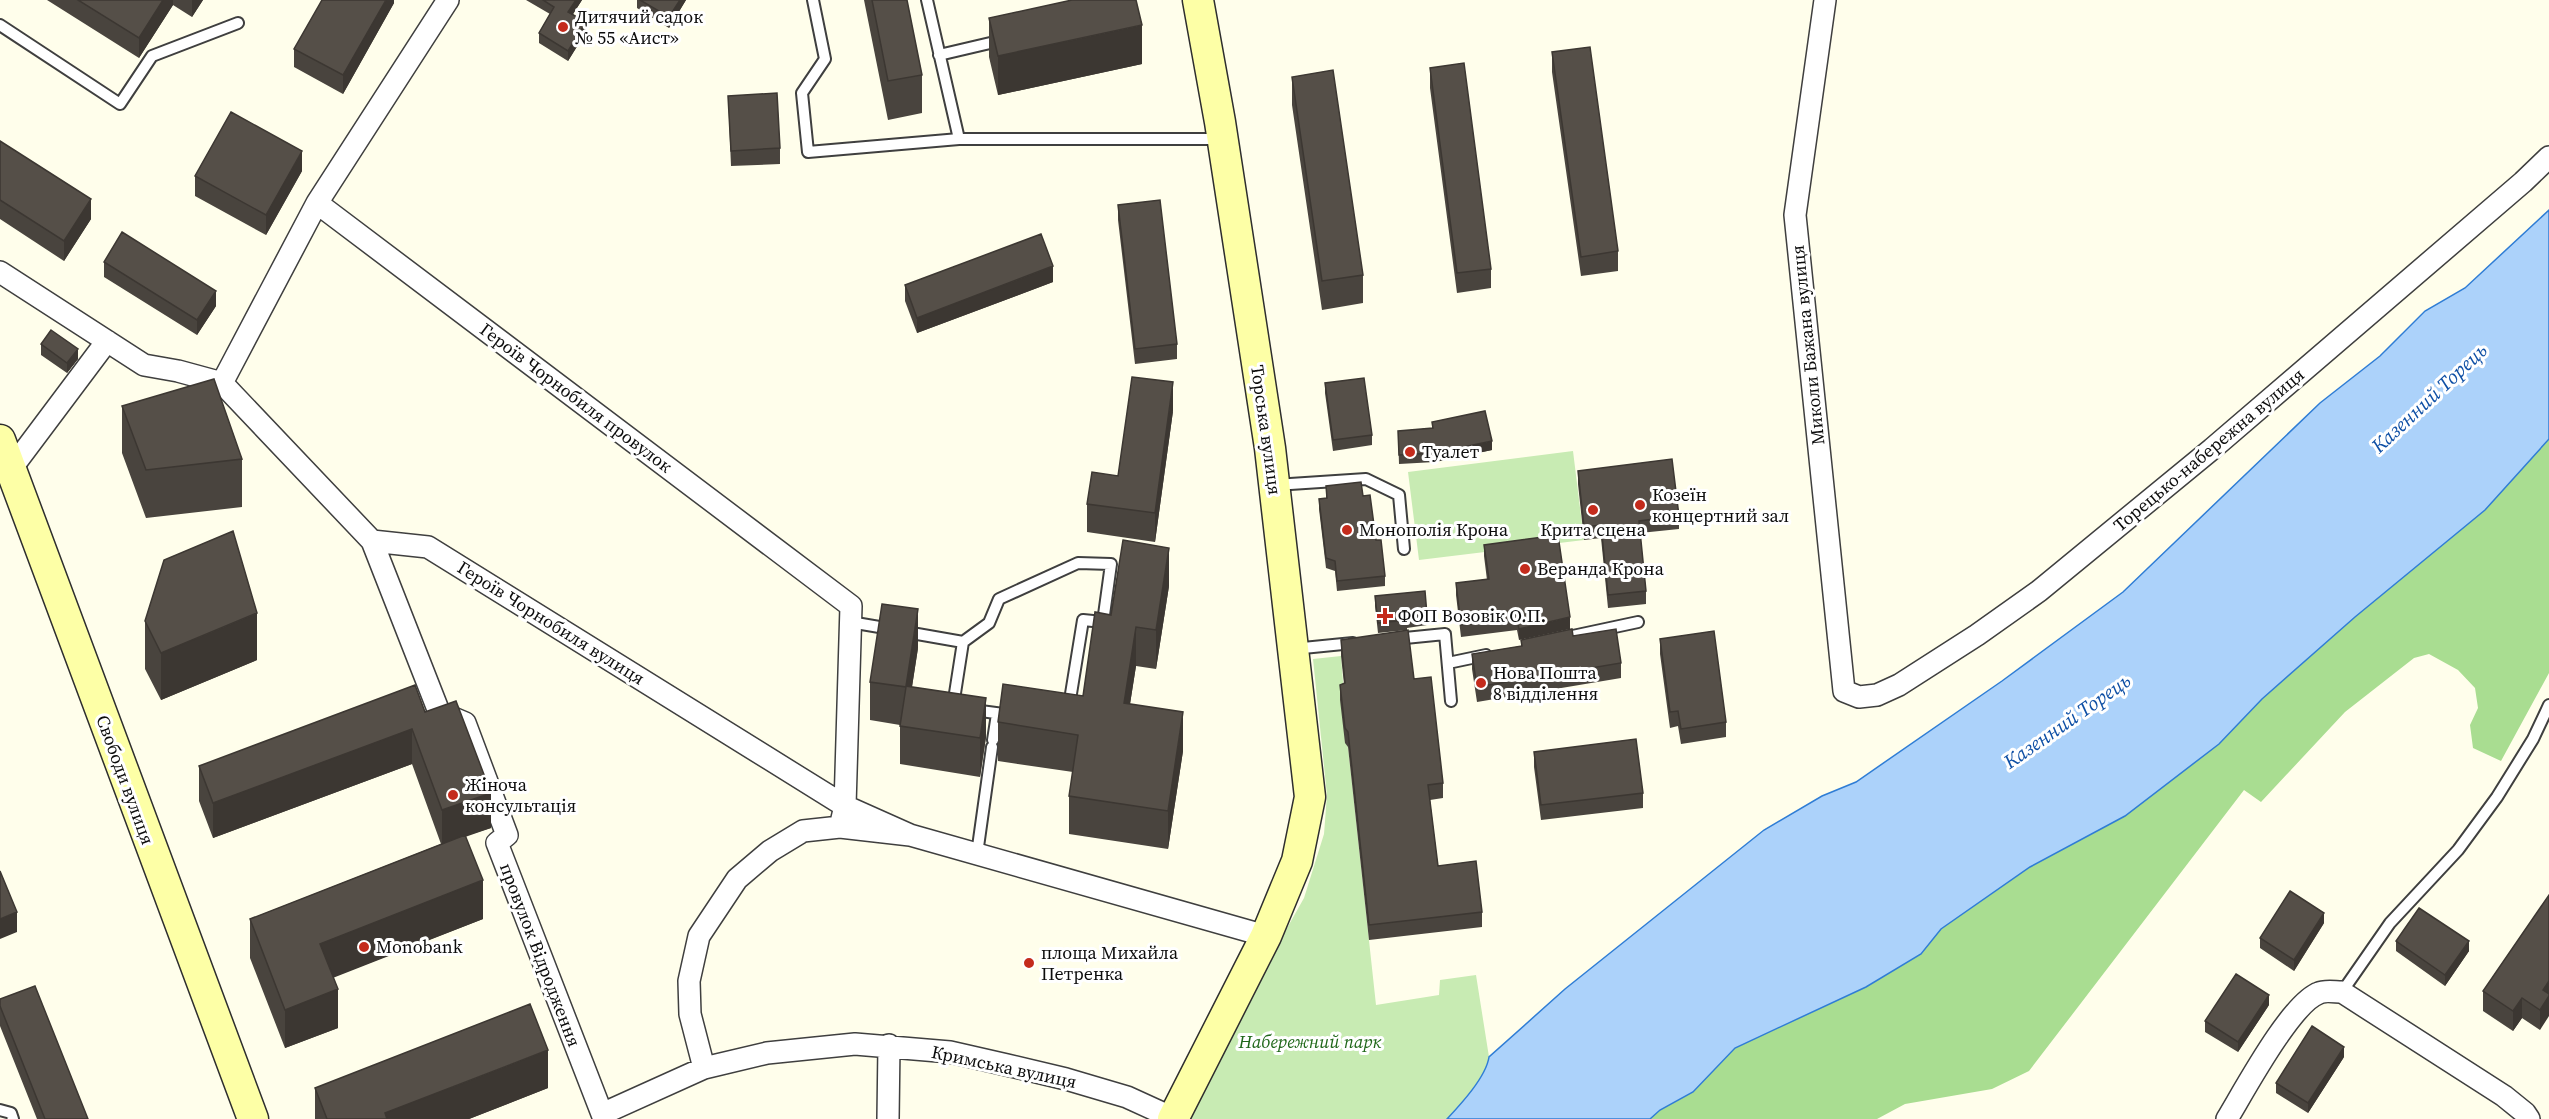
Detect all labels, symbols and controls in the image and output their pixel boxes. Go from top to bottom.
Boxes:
place label: Дитячий садок № 55 «Аист» [575,4,703,50]
marker: Дитячий садок № 55 «Аист» [556,20,570,34]
street label: Миколи Бажана вулиця [1785,244,1830,446]
street label: Героїв Чорнобиля провулок [475,317,678,478]
water label: Казенний Торець [2364,337,2493,460]
street label: Торецько-набережна вулиця [2108,362,2310,537]
street label: Торська вулиця [1245,363,1288,497]
place label: Туалет [1422,439,1480,464]
marker: Туалет [1403,445,1417,459]
place label: Козеїн концертний зал [1652,482,1789,528]
marker: Козеїн концертний зал [1633,498,1647,512]
marker: Крита сцена [1586,503,1600,517]
place label: Монополія Крона [1359,517,1509,542]
place label: Крита сцена [1540,517,1647,542]
marker: Монополія Крона [1340,523,1354,537]
street label: Героїв Чорнобиля вулиця [453,555,650,690]
place label: Веранда Крона [1537,556,1665,581]
marker: Веранда Крона [1518,562,1532,576]
place label: ФОП Возовік О.П. [1398,603,1546,628]
marker: ФОП Возовік О.П. [1376,607,1394,625]
place label: Нова Пошта 8 відділення [1493,660,1598,706]
water label: Казенний Торець [1997,667,2136,776]
marker: Нова Пошта 8 відділення [1474,676,1488,690]
street label: Свободи вулиця [90,712,161,848]
place label: Жіноча консультація [465,772,576,818]
marker: Жіноча консультація [446,788,460,802]
street label: провулок Відродження [494,859,587,1050]
place label: Monobank [376,934,463,959]
marker: Monobank [357,940,371,954]
place label: площа Михайла Петренка [1041,940,1179,986]
marker: площа Михайла Петренка [1022,956,1036,970]
park label: Набережний парк [1238,1029,1382,1054]
street label: Кримська вулиця [929,1039,1079,1094]

